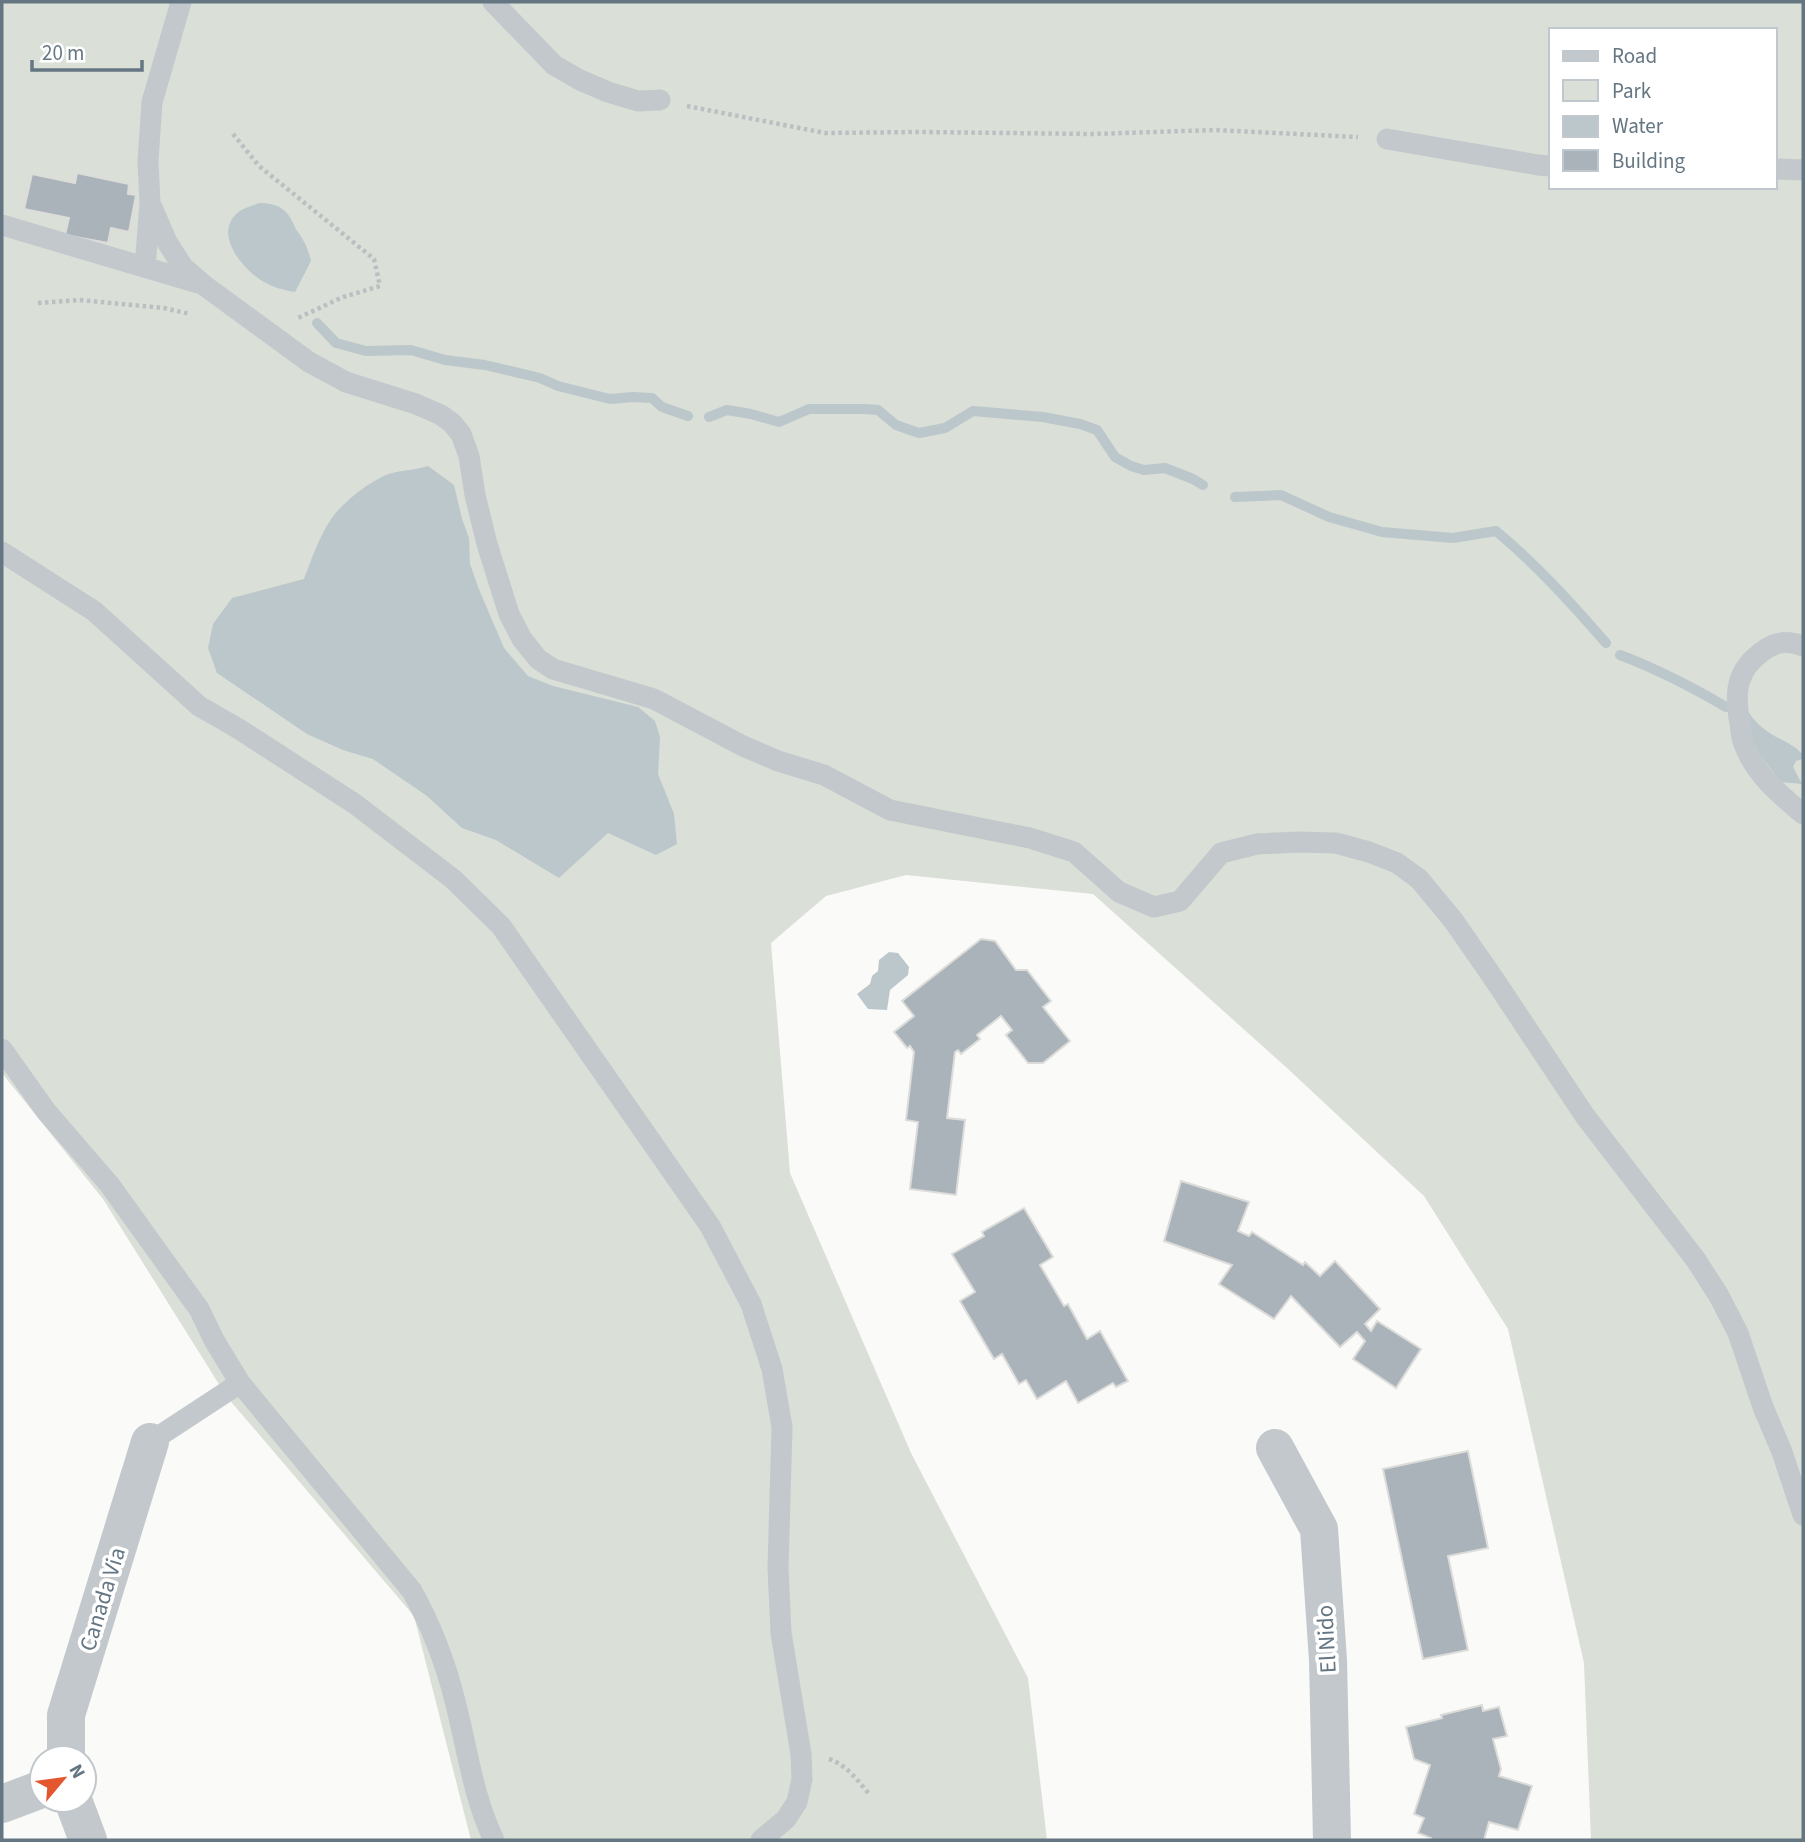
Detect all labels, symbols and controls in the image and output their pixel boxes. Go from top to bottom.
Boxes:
scale bar [32,28,142,72]
legend [1549,28,1777,189]
text: 20 m [42,38,84,68]
text: Road [1612,41,1657,71]
text: Park [1612,76,1652,106]
text: Water [1612,111,1664,141]
text: Building [1612,146,1686,176]
street label: Canada Via [71,1543,134,1655]
street label: El Nido [1308,1604,1345,1674]
north arrow [28,1744,98,1814]
text: N [62,1759,91,1784]

